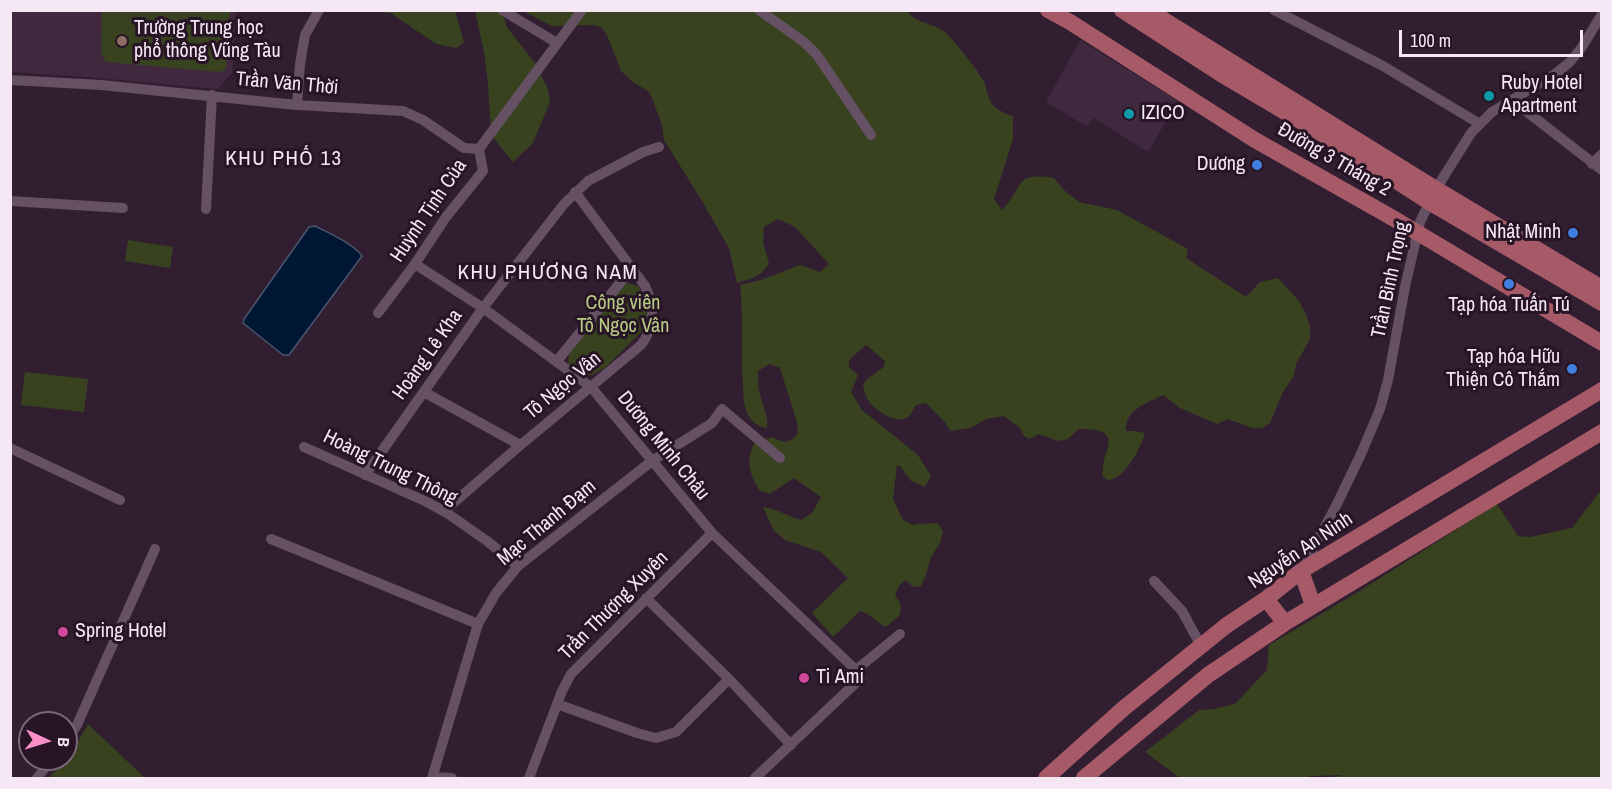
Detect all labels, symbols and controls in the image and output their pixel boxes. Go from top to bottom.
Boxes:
place label: Trường Trung học phổ thông Vũng Tàu [134,17,281,64]
scale bar [1402,18,1586,56]
text: 100 m [1410,28,1451,53]
marker: Trường Trung học phổ thông Vũng Tàu [115,34,129,48]
street label: Trần Văn Thời [235,68,339,100]
place label: Ruby Hotel Apartment [1501,72,1582,119]
marker: Ruby Hotel Apartment [1482,89,1496,103]
place label: IZICO [1141,102,1185,126]
marker: IZICO [1122,107,1136,121]
street label: Đường 3 Tháng 2 [1273,118,1395,202]
district label: KHU PHỐ 13 [225,146,343,172]
place label: Dương [1197,153,1245,177]
street label: Huỳnh Tịnh Của [386,155,472,267]
marker: Dương [1250,158,1264,172]
street label: Trần Bình Trọng [1367,220,1415,340]
place label: Nhật Minh [1485,221,1561,245]
marker: Nhật Minh [1566,226,1580,240]
district label: KHU PHƯƠNG NAM [458,260,638,286]
marker: Tạp hóa Tuấn Tú [1502,277,1516,291]
park label: Công viên Tô Ngọc Vân [577,292,669,339]
place label: Tạp hóa Tuấn Tú [1448,294,1570,318]
street label: Hoàng Lê Kha [388,305,468,405]
place label: Tạp hóa Hữu Thiện Cô Thắm [1446,346,1560,393]
street label: Tô Ngọc Vân [520,347,606,425]
marker: Tạp hóa Hữu Thiện Cô Thắm [1565,362,1579,376]
street label: Dương Minh Châu [612,387,714,505]
street label: Hoàng Trung Thông [319,425,461,511]
street label: Mạc Thanh Đạm [493,475,601,571]
street label: Nguyễn An Ninh [1244,507,1358,595]
street label: Trần Thượng Xuyên [554,546,674,666]
place label: Spring Hotel [75,620,166,644]
marker: Spring Hotel [56,625,70,639]
place label: Ti Ami [816,666,864,690]
marker: Ti Ami [797,671,811,685]
north arrow [18,711,78,771]
text: B [53,737,75,748]

